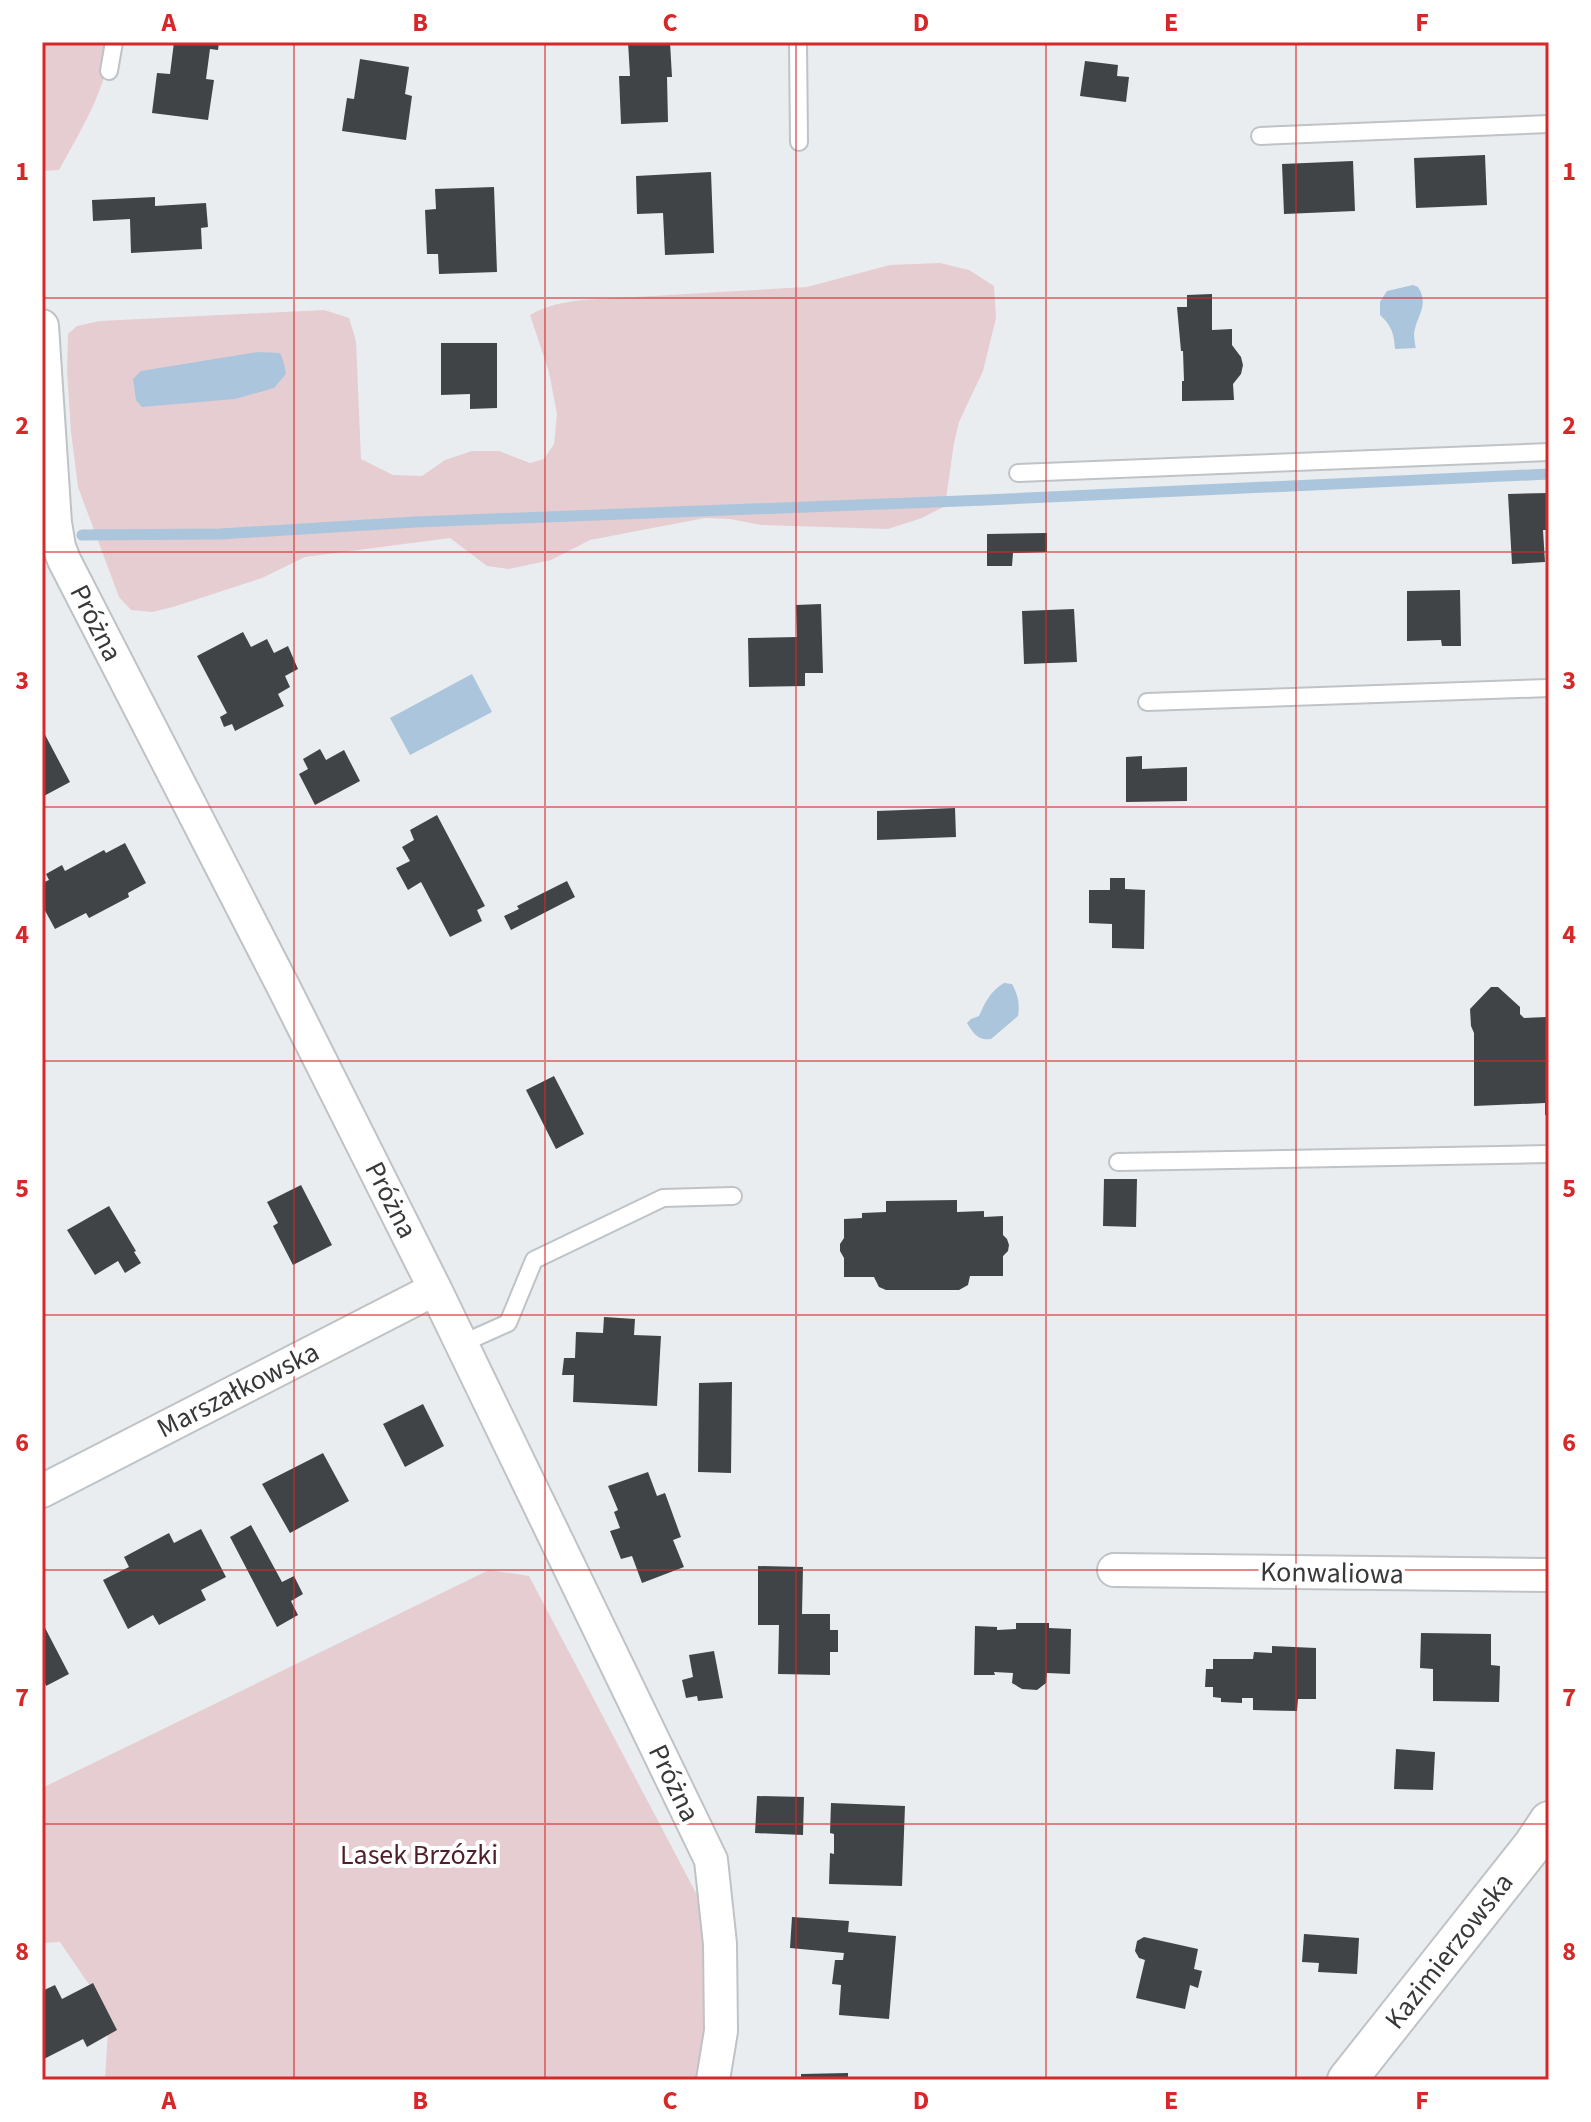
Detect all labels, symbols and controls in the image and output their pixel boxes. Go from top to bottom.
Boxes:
text: A [161,4,178,41]
text: B [412,4,428,41]
text: C [662,4,678,41]
text: D [913,4,929,41]
text: E [1164,4,1178,41]
text: F [1415,4,1429,41]
text: 1 [15,153,29,190]
text: 1 [1562,153,1576,190]
text: 2 [15,407,29,444]
text: 2 [1562,407,1576,444]
street label: Próżna [60,578,132,668]
text: 3 [15,662,29,699]
text: 3 [1562,662,1576,699]
text: 4 [15,916,29,953]
text: 4 [1562,916,1576,953]
street label: Próżna [355,1155,427,1245]
text: 5 [15,1170,29,1207]
text: 5 [1562,1170,1576,1207]
street label: Marszałkowska [150,1332,326,1448]
text: 6 [15,1424,29,1461]
text: 6 [1562,1424,1576,1461]
street label: Konwaliowa [1260,1552,1404,1594]
text: 7 [15,1679,29,1716]
text: 7 [1562,1679,1576,1716]
street label: Próżna [638,1738,710,1828]
park label: Lasek Brzózki [340,1835,498,1875]
street label: Kazimierzowska [1375,1864,1523,2038]
text: 8 [15,1933,29,1970]
text: 8 [1562,1933,1576,1970]
text: A [161,2082,178,2119]
text: B [412,2082,428,2119]
text: C [662,2082,678,2119]
text: D [913,2082,929,2119]
text: E [1164,2082,1178,2119]
text: F [1415,2082,1429,2119]

